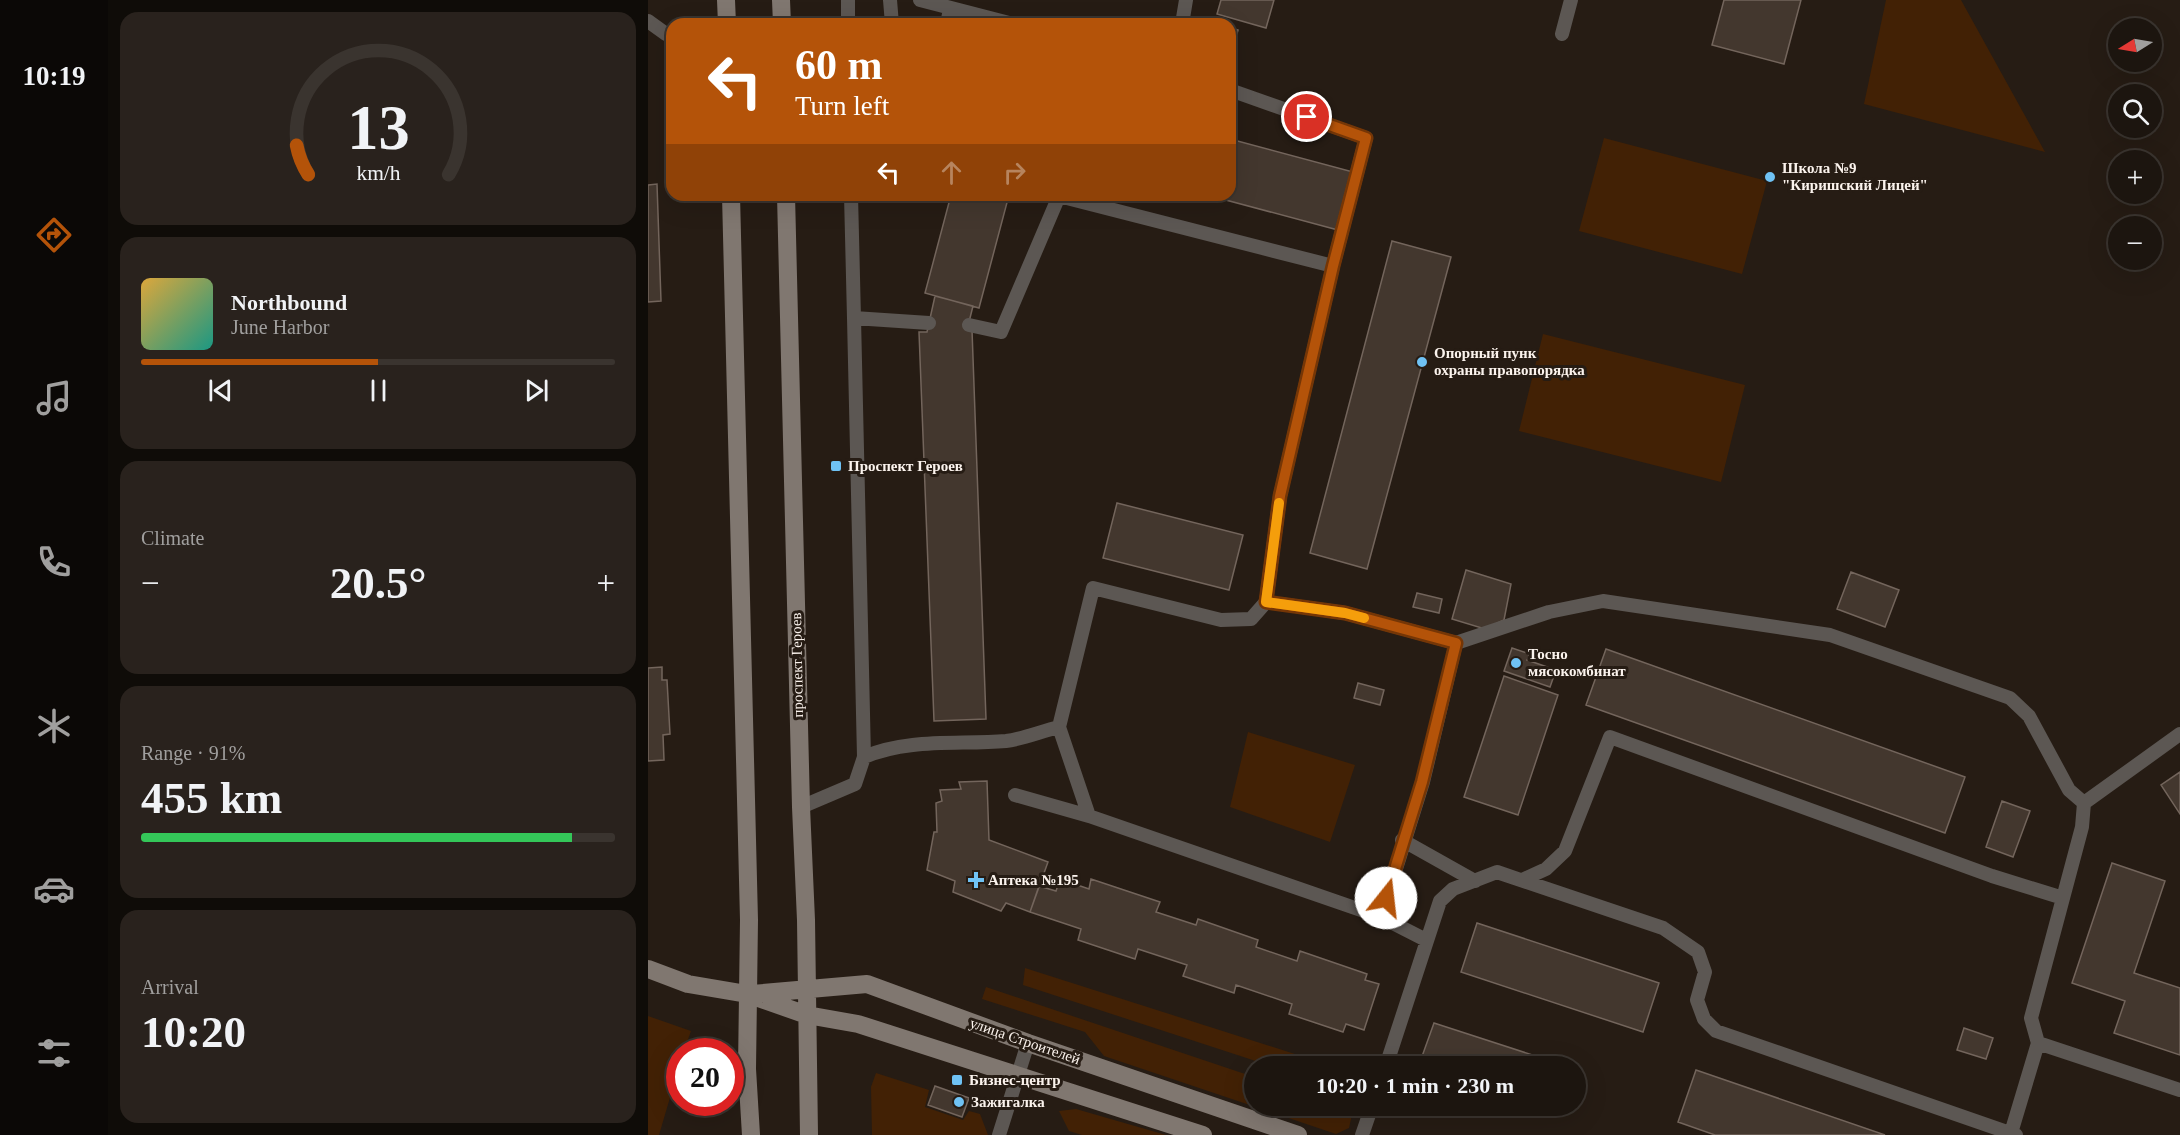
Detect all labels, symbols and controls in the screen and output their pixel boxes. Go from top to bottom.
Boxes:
north arrow [2108,18,2162,72]
map controls [2108,18,2162,270]
icon: left [696,42,774,120]
text: 60 m [795,42,883,88]
text: 10:19 [23,61,86,91]
button: search [2108,84,2162,138]
text: Turn left [795,91,889,121]
pin [1281,91,1332,142]
text: 13 [347,93,409,162]
icon: arrive [1290,100,1323,133]
button: + [2108,150,2162,204]
icon: left [872,156,905,189]
icon: ahead [935,156,968,189]
icon: right [998,156,1031,189]
place label: Школа №9 "Киришский Лицей" [1782,160,1928,193]
text: km/h [356,162,400,186]
marker: Школа №9 "Киришский Лицей" [1763,170,1777,184]
icon: directions [33,214,75,256]
button: − [2108,216,2162,270]
text: Northbound [231,290,347,315]
text: June Harbor [231,316,329,338]
place label: Опорный пунк охраны правопорядка [1434,345,1585,378]
marker: Опорный пунк охраны правопорядка [1415,355,1429,369]
icon: previous [204,374,237,407]
icon: pause [362,374,395,407]
icon: next [520,374,553,407]
icon: music [33,377,75,419]
place label: Проспект Героев [848,458,963,474]
marker: Проспект Героев [829,459,843,473]
text: Climate [141,527,204,549]
icon: phone [33,541,75,583]
text: 20.5° [330,558,426,608]
text: − [141,565,160,601]
text: + [596,565,615,601]
street label: проспект Героев [788,612,806,718]
place label: Тосно мясокомбинат [1528,646,1626,679]
marker: Тосно мясокомбинат [1509,656,1523,670]
icon: climate [33,705,75,747]
text: Range · 91% [141,742,245,764]
text: 455 km [141,773,282,823]
position arrow [1354,866,1418,930]
icon: car [33,868,75,910]
place label: Аптека №195 [988,872,1079,888]
marker: Аптека №195 [969,873,983,887]
text: Arrival [141,976,199,998]
text: 10:20 [141,1007,246,1057]
street label: улица Строителей [968,1015,1082,1067]
icon: filters [33,1032,75,1074]
speed limit sign: 20 [666,1038,744,1116]
place label: Бизнес-центр [969,1072,1061,1088]
marker: Бизнес-центр [950,1073,964,1087]
text: 10:20 · 1 min · 230 m [1316,1073,1514,1098]
place label: Зажигалка [971,1094,1045,1110]
marker: Зажигалка [952,1095,966,1109]

